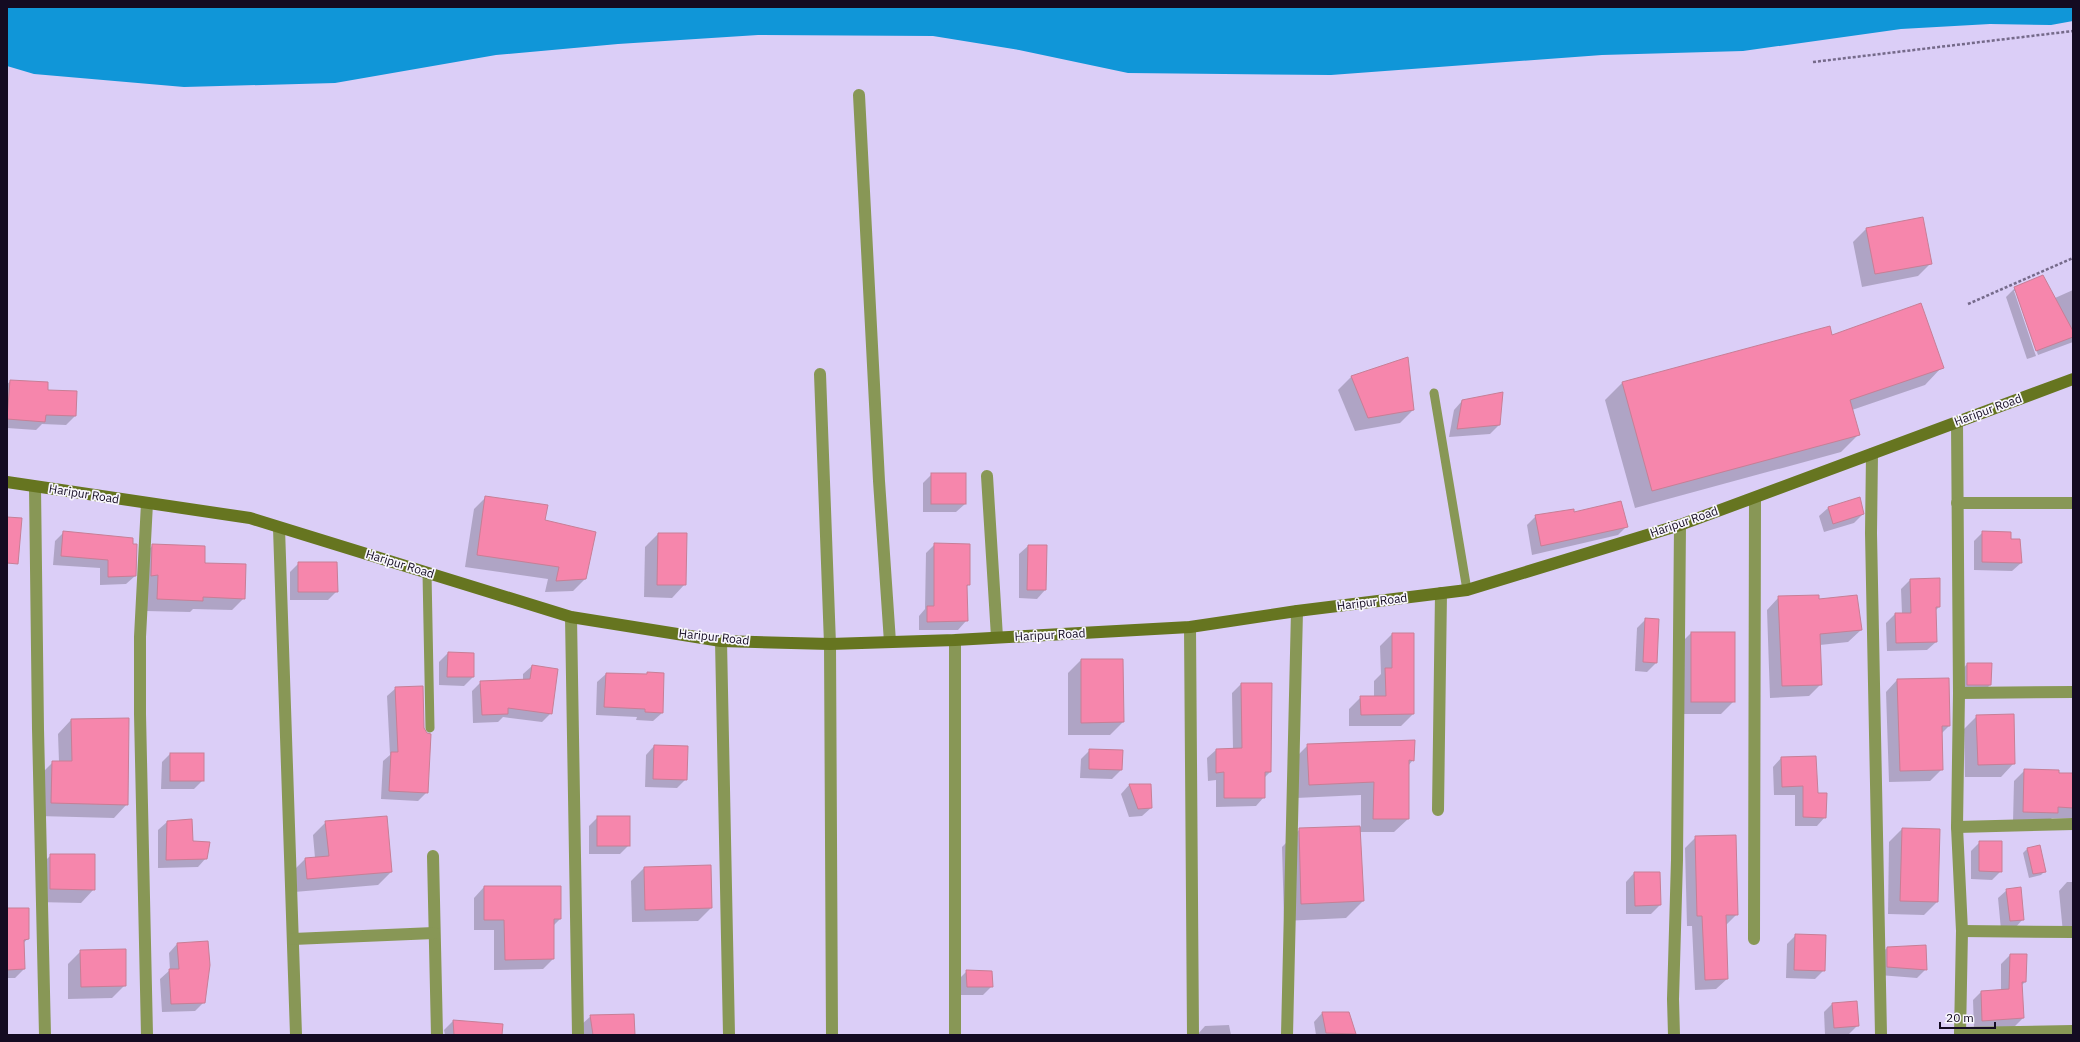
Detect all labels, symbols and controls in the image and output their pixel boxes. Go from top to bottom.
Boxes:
street label: Haripur Road [1952,390,2024,429]
street label: Haripur Road [48,481,120,506]
street label: Haripur Road [1648,503,1720,540]
street label: Haripur Road [364,546,436,581]
street label: Haripur Road [1336,590,1408,613]
street label: Haripur Road [678,625,750,648]
street label: Haripur Road [1014,625,1086,644]
scale bar [1940,1004,1995,1030]
text: 20 m [1946,1010,1974,1025]

